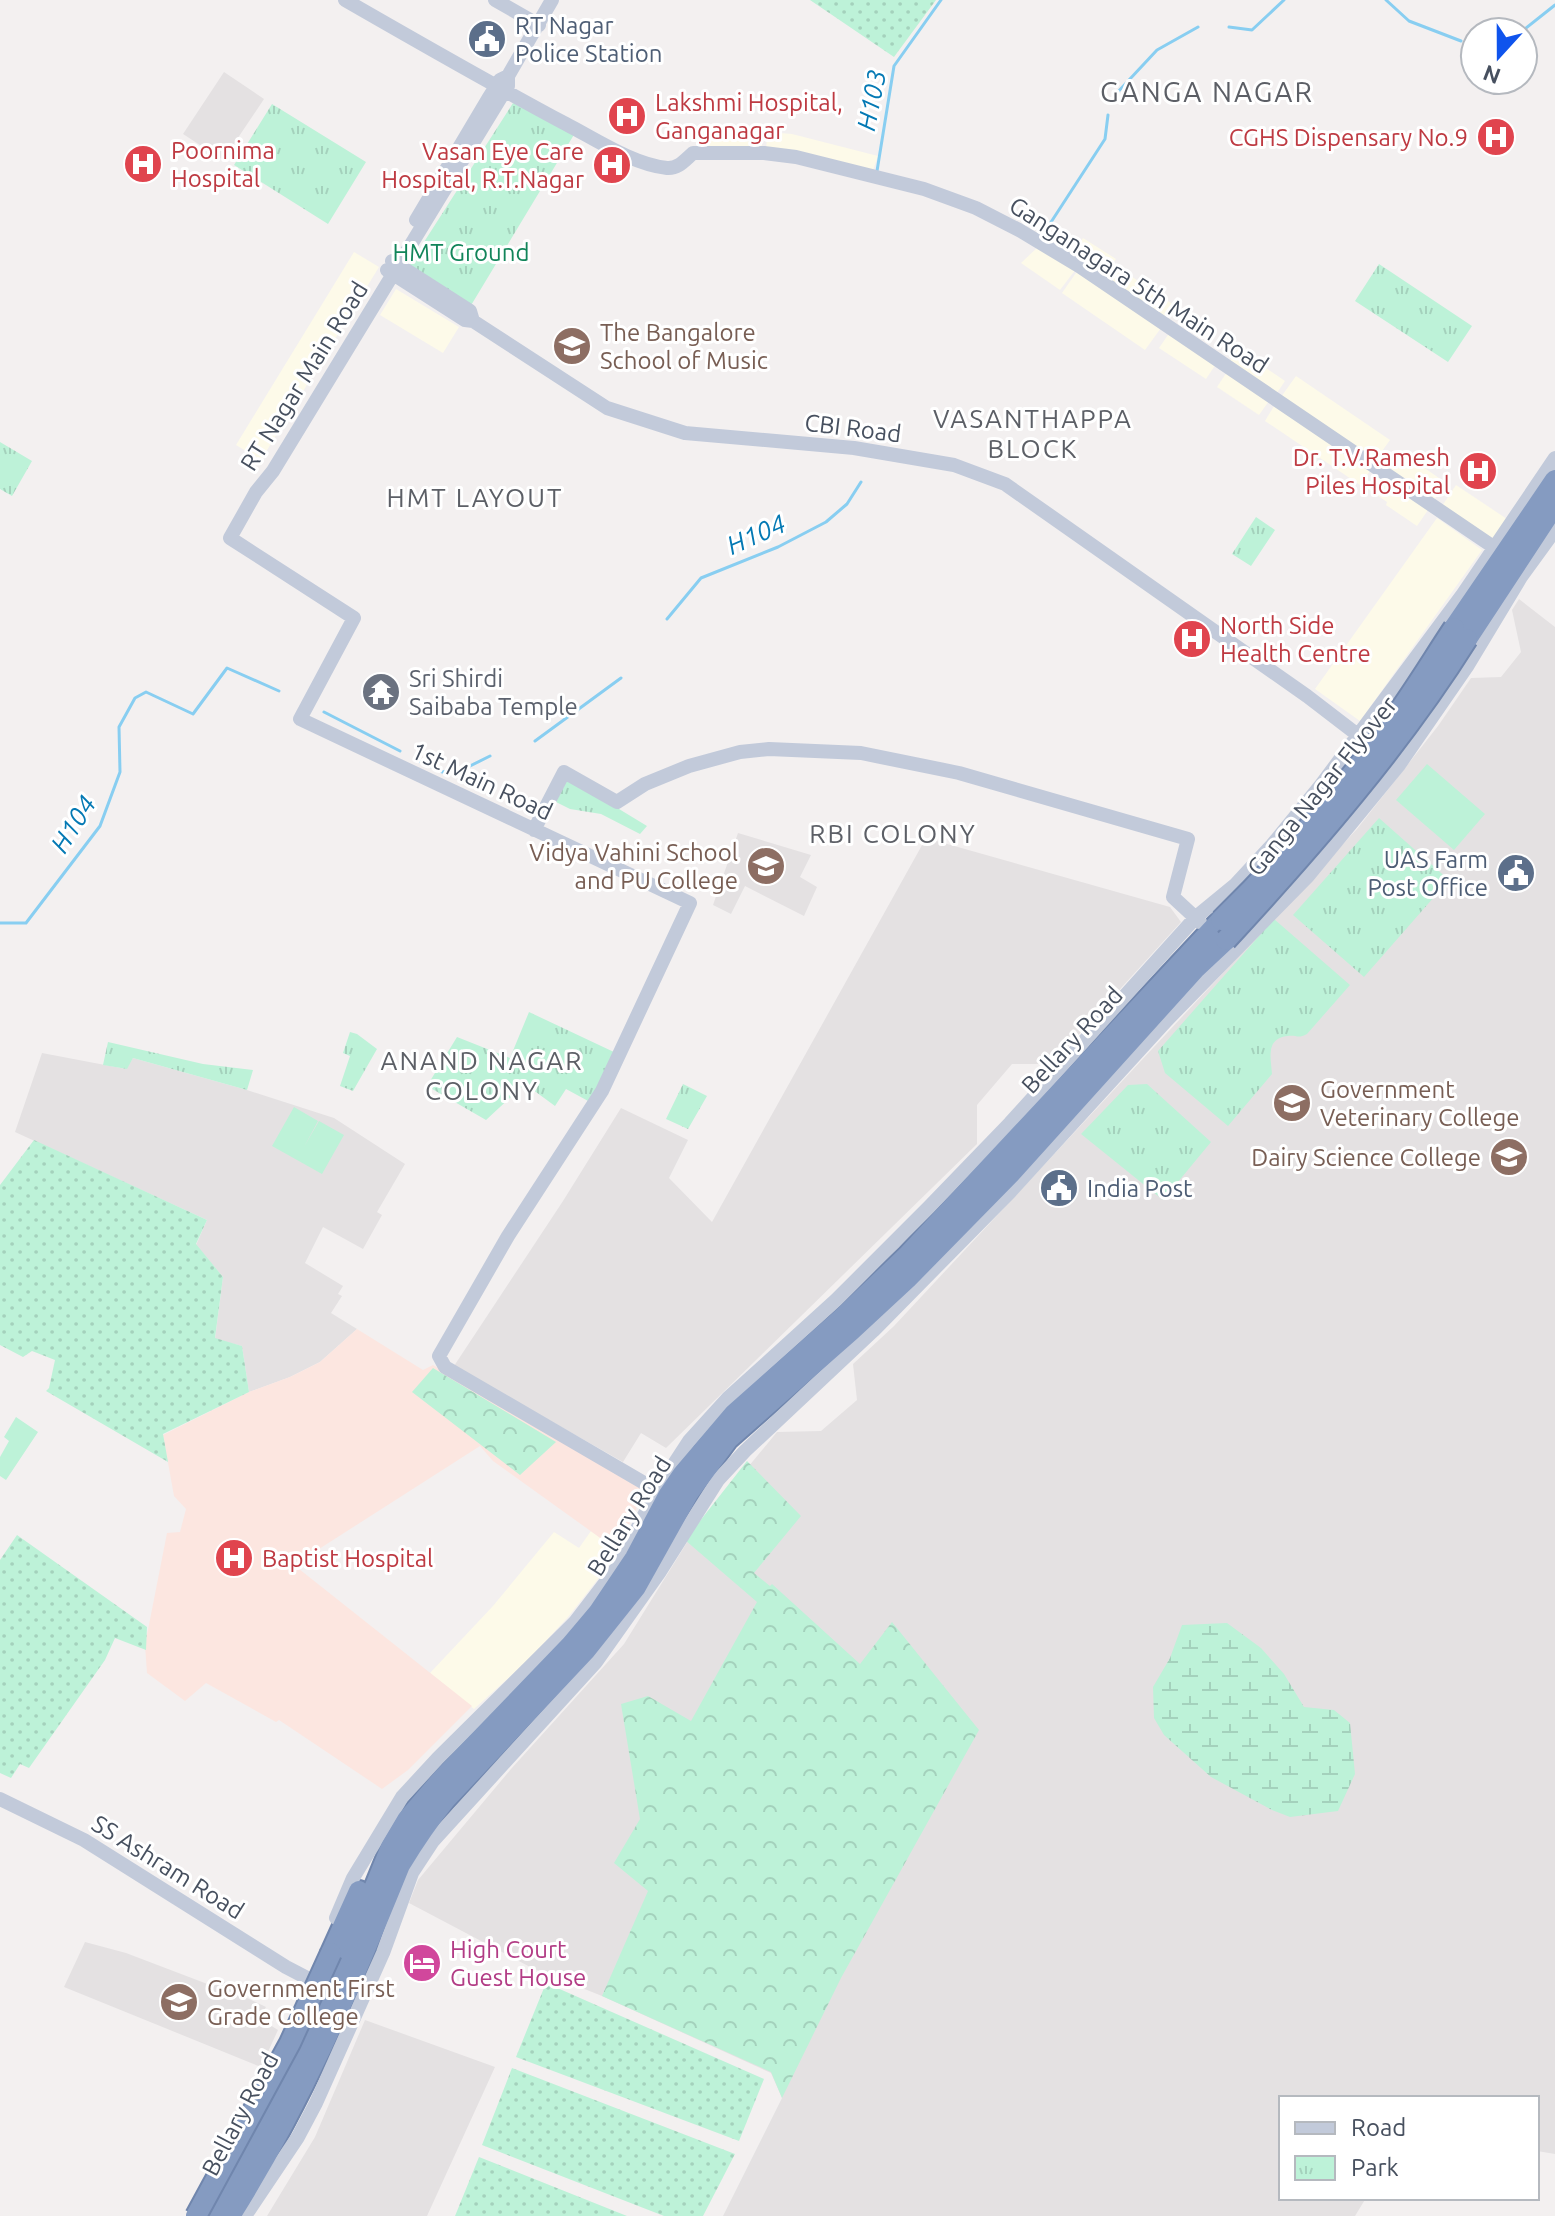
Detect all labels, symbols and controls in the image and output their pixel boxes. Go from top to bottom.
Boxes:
place label: RT Nagar Police Station [515,12,662,67]
north arrow [1459,16,1539,96]
public building icon: RT Nagar Police Station [466,18,508,60]
text: N [1480,61,1504,90]
water label: H103 [851,67,891,133]
district label: GANGA NAGAR [1100,76,1314,107]
place label: Lakshmi Hospital, Ganganagar [655,89,843,144]
hospital icon: Lakshmi Hospital, Ganganagar [606,95,648,137]
hospital icon: CGHS Dispensary No.9 [1475,116,1517,158]
place label: CGHS Dispensary No.9 [1229,124,1468,151]
place label: Poornima Hospital [171,137,275,192]
place label: Vasan Eye Care Hospital, R.T.Nagar [381,138,584,193]
hospital icon: Poornima Hospital [122,143,164,185]
hospital icon: Vasan Eye Care Hospital, R.T.Nagar [591,144,633,186]
street label: Ganganagara 5th Main Road [1005,191,1273,379]
park label: HMT Ground [393,239,529,266]
street label: RT Nagar Main Road [235,277,373,475]
place label: The Bangalore School of Music [600,319,768,374]
school or university icon: The Bangalore School of Music [551,325,593,367]
district label: VASANTHAPPA BLOCK [933,404,1133,463]
street label: CBI Road [803,409,903,447]
place label: Dr. T.V.Ramesh Piles Hospital [1293,444,1450,499]
hospital icon: Dr. T.V.Ramesh Piles Hospital [1457,450,1499,492]
district label: HMT LAYOUT [387,483,563,512]
water label: H104 [722,508,790,560]
place label: North Side Health Centre [1220,612,1371,667]
hospital icon: North Side Health Centre [1171,618,1213,660]
place label: Sri Shirdi Saibaba Temple [409,665,578,720]
temple icon: Sri Shirdi Saibaba Temple [360,671,402,713]
street label: Ganga Nagar Flyover [1242,691,1402,881]
street label: 1st Main Road [407,737,557,825]
water label: H104 [44,790,102,858]
district label: RBI COLONY [809,819,977,848]
place label: Vidya Vahini School and PU College [529,839,738,894]
school or university icon: Vidya Vahini School and PU College [745,845,787,887]
place label: UAS Farm Post Office [1367,846,1488,901]
public building icon: UAS Farm Post Office [1495,852,1537,894]
street label: Bellary Road [1016,981,1128,1099]
district label: ANAND NAGAR COLONY [381,1046,583,1105]
place label: Government Veterinary College [1320,1076,1520,1131]
school or university icon: Government Veterinary College [1271,1082,1313,1124]
school or university icon: Dairy Science College [1488,1136,1530,1178]
place label: Dairy Science College [1251,1144,1481,1171]
public building icon: India Post [1038,1167,1080,1209]
place label: India Post [1087,1175,1193,1202]
street label: Bellary Road [582,1451,676,1581]
hospital icon: Baptist Hospital [213,1537,255,1579]
place label: Baptist Hospital [262,1545,433,1572]
street label: SS Ashram Road [87,1810,249,1924]
place label: High Court Guest House [450,1936,586,1991]
hotel icon: High Court Guest House [401,1942,443,1984]
place label: Government First Grade College [207,1975,395,2030]
school or university icon: Government First Grade College [158,1981,200,2023]
street label: Bellary Road [196,2048,284,2180]
legend [1279,2096,1539,2200]
text: Road [1351,2114,1406,2141]
text: Park [1351,2154,1399,2181]

